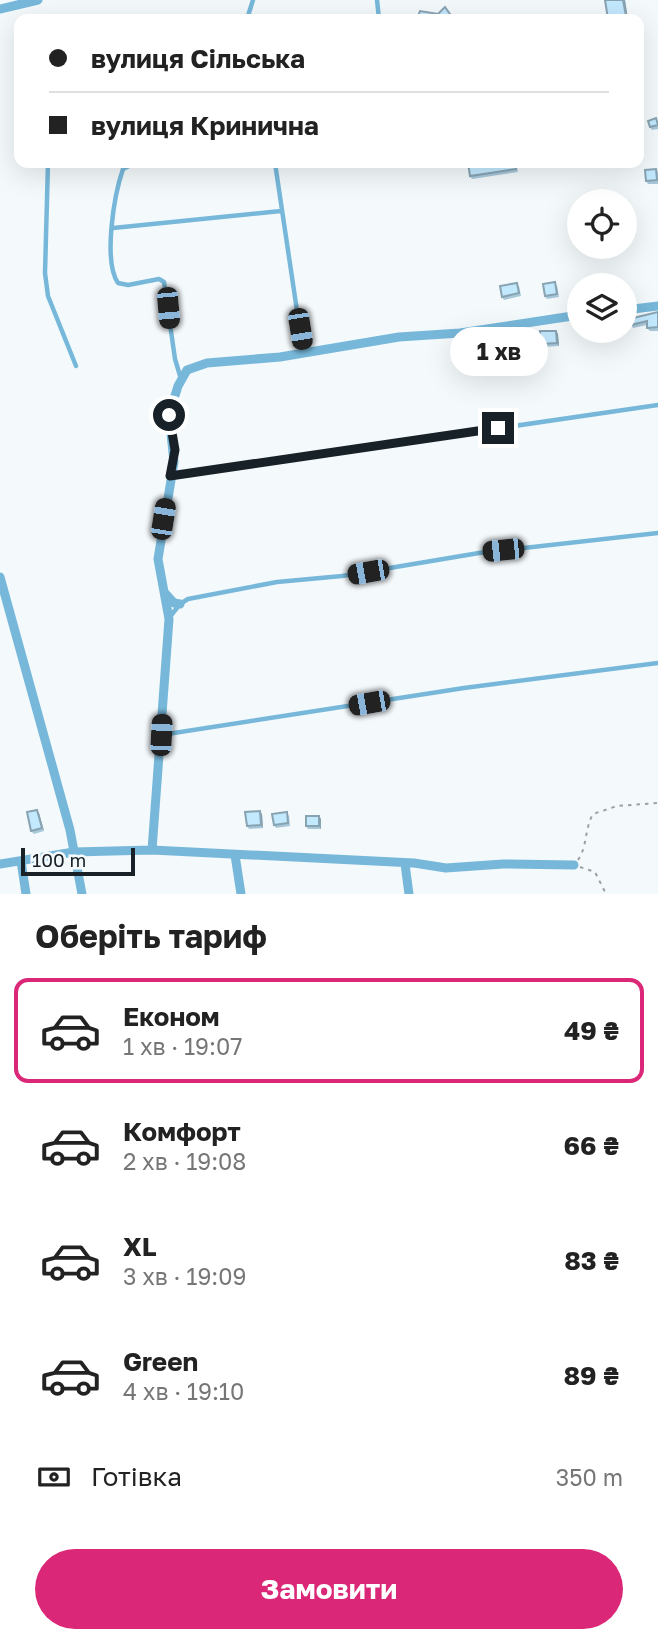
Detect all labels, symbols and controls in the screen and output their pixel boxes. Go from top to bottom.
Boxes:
text: вулиця Сільська [91,43,305,74]
text: вулиця Кринична [91,110,319,141]
map controls [567,189,637,343]
button: locate [567,189,637,259]
button: layers [567,273,637,343]
car [156,286,181,330]
car [287,307,314,351]
callout: 1 хв [449,326,547,376]
text: 1 хв [477,337,521,365]
route start [153,399,185,431]
route end [482,412,514,444]
car [150,497,177,541]
car [482,537,525,563]
car [346,558,391,586]
car [347,689,392,717]
car [150,713,173,757]
scale bar [21,845,135,877]
text: 100 m [32,848,86,871]
text: Оберіть тариф [35,917,267,955]
icon: car [39,999,102,1062]
text: Економ [123,1001,220,1032]
text: 49 ₴ [564,1015,619,1046]
text: 1 хв · 19:07 [123,1032,242,1060]
icon: car [39,1114,102,1177]
text: Комфорт [123,1116,241,1147]
text: 66 ₴ [564,1130,619,1161]
text: 2 хв · 19:08 [123,1147,246,1175]
icon: car [39,1229,102,1292]
text: XL [123,1231,157,1262]
text: 83 ₴ [564,1245,619,1276]
text: 3 хв · 19:09 [123,1262,246,1290]
icon: car [39,1344,102,1407]
text: Green [123,1346,198,1377]
text: 89 ₴ [563,1360,619,1391]
text: 4 хв · 19:10 [123,1377,244,1405]
icon: cash [35,1458,73,1496]
text: Готівка [91,1461,182,1492]
text: 350 m [556,1463,623,1491]
button: Замовити [35,1549,623,1629]

